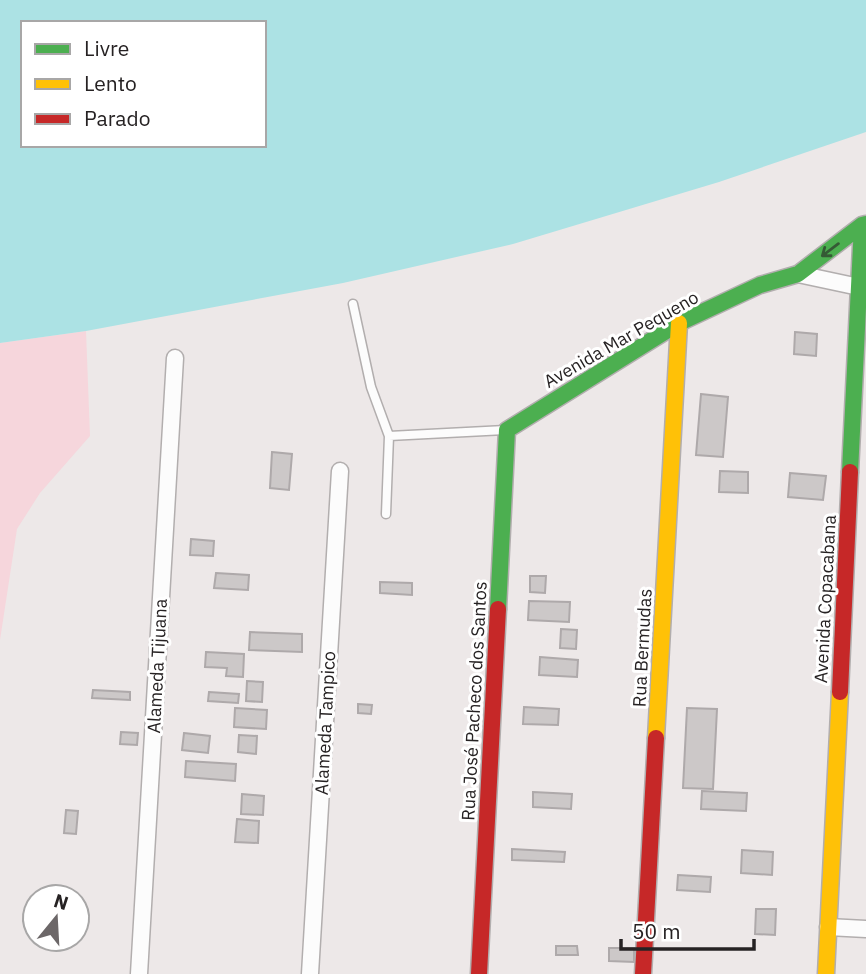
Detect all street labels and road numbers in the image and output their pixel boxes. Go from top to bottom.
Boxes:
street label: Avenida Mar Pequeno [539,285,703,393]
street label: Avenida Copacabana [809,514,841,684]
street label: Rua José Pacheco dos Santos [456,581,492,821]
street label: Rua Bermudas [627,588,657,708]
street label: Alameda Tijuana [142,598,172,734]
street label: Alameda Tampico [310,650,340,796]

